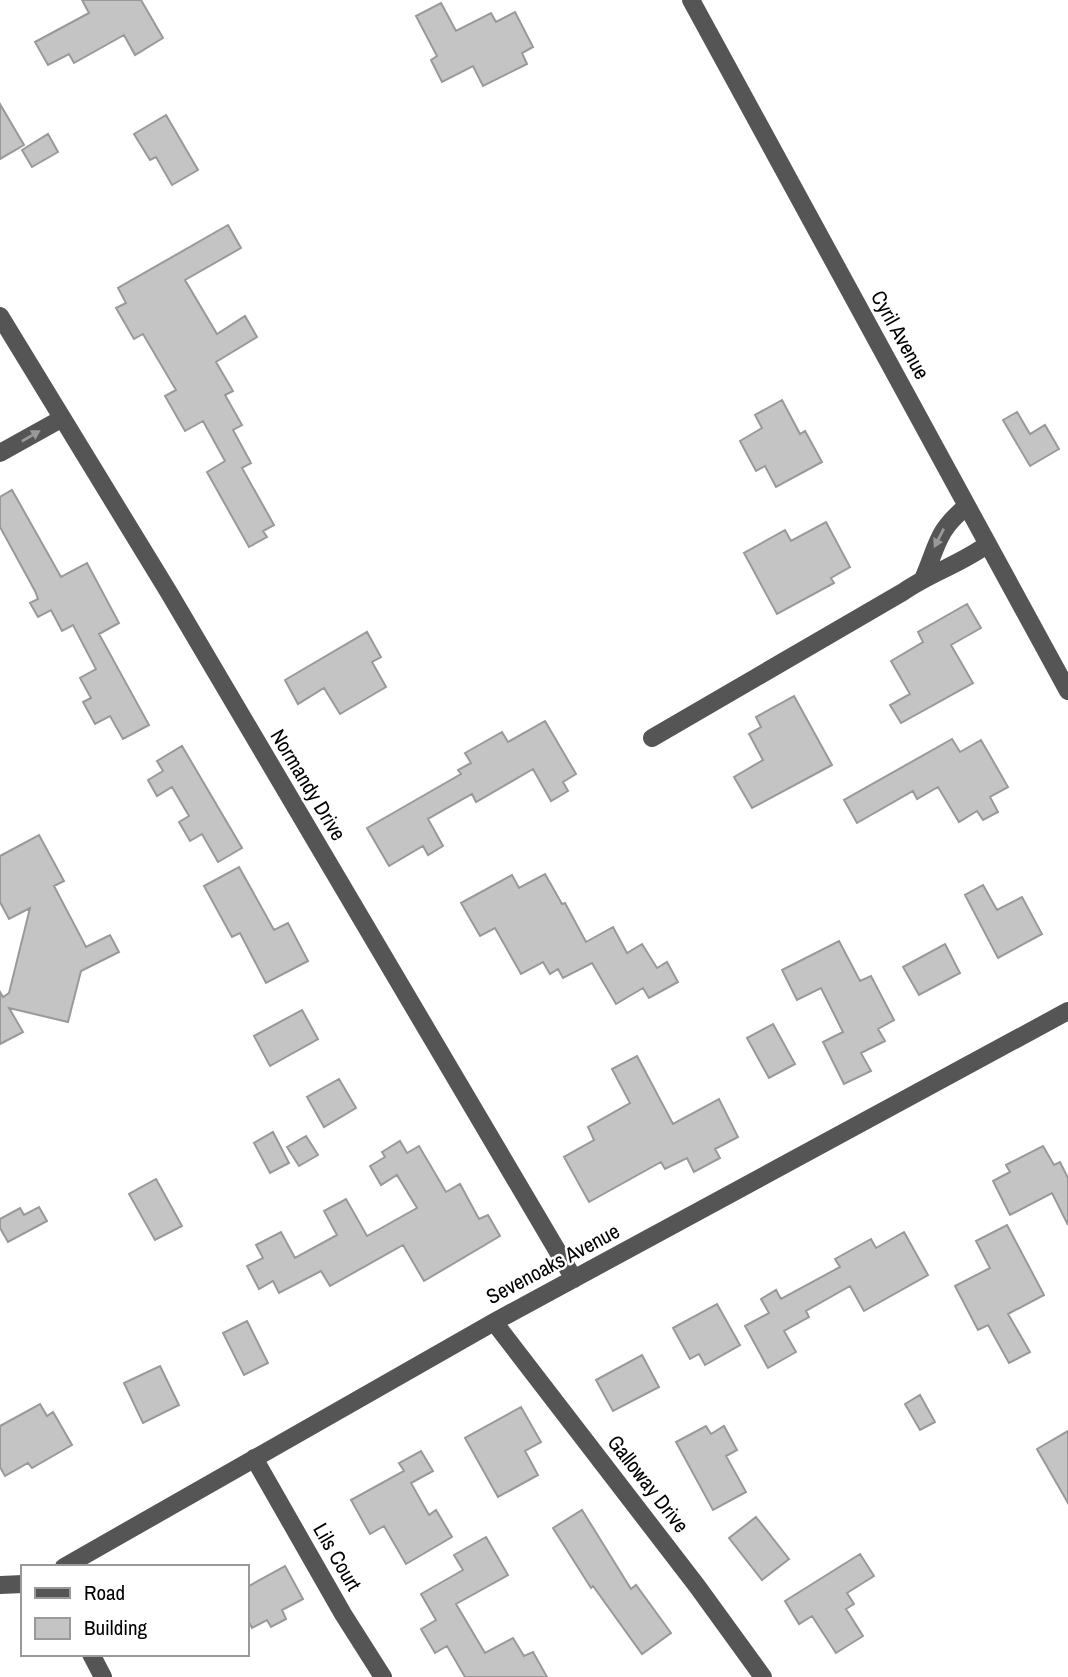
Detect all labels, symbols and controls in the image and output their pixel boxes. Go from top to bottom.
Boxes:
street label: Cyril Avenue [864,285,937,384]
one-way arrow [21,430,40,442]
one-way arrow [933,528,944,548]
street label: Normandy Drive [264,724,353,846]
street label: Sevenoaks Avenue [481,1216,625,1311]
street label: Galloway Drive [601,1429,696,1539]
street label: Lils Court [306,1518,369,1596]
legend [21,1565,248,1656]
text: Road [84,1578,125,1607]
text: Building [84,1613,148,1642]

